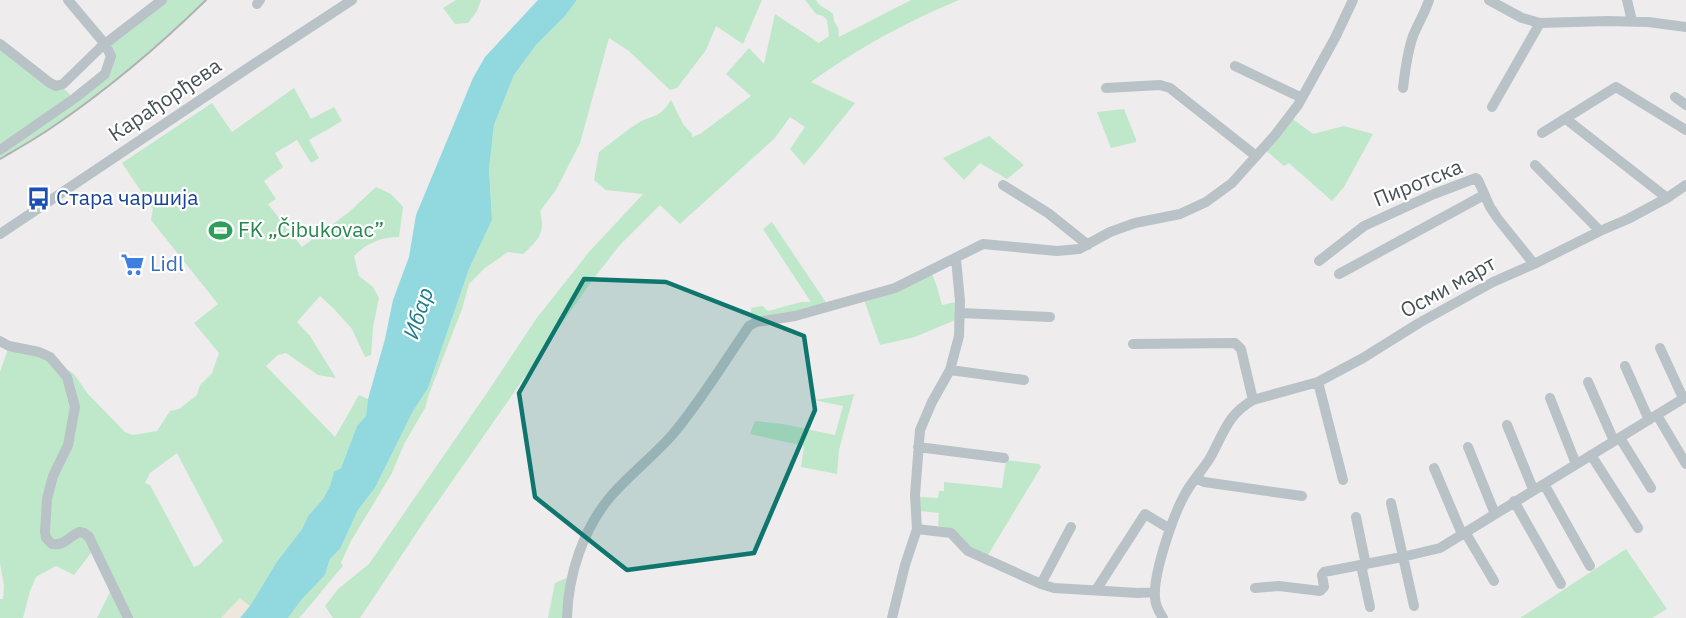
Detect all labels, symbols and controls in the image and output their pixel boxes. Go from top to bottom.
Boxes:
street label: Карађорђева [102,51,226,147]
street label: Пиротска [1369,152,1466,213]
place label: Стара чаршија [56,183,199,211]
bus stop icon: Стара чаршија [25,185,51,211]
place label: FK „Čibukovac” [238,215,384,243]
sports icon: FK „Čibukovac” [207,217,233,243]
street label: Осми март [1395,248,1500,324]
place label: Lidl [150,249,184,277]
supermarket icon: Lidl [119,251,145,277]
water label: Ибар [396,283,439,342]

